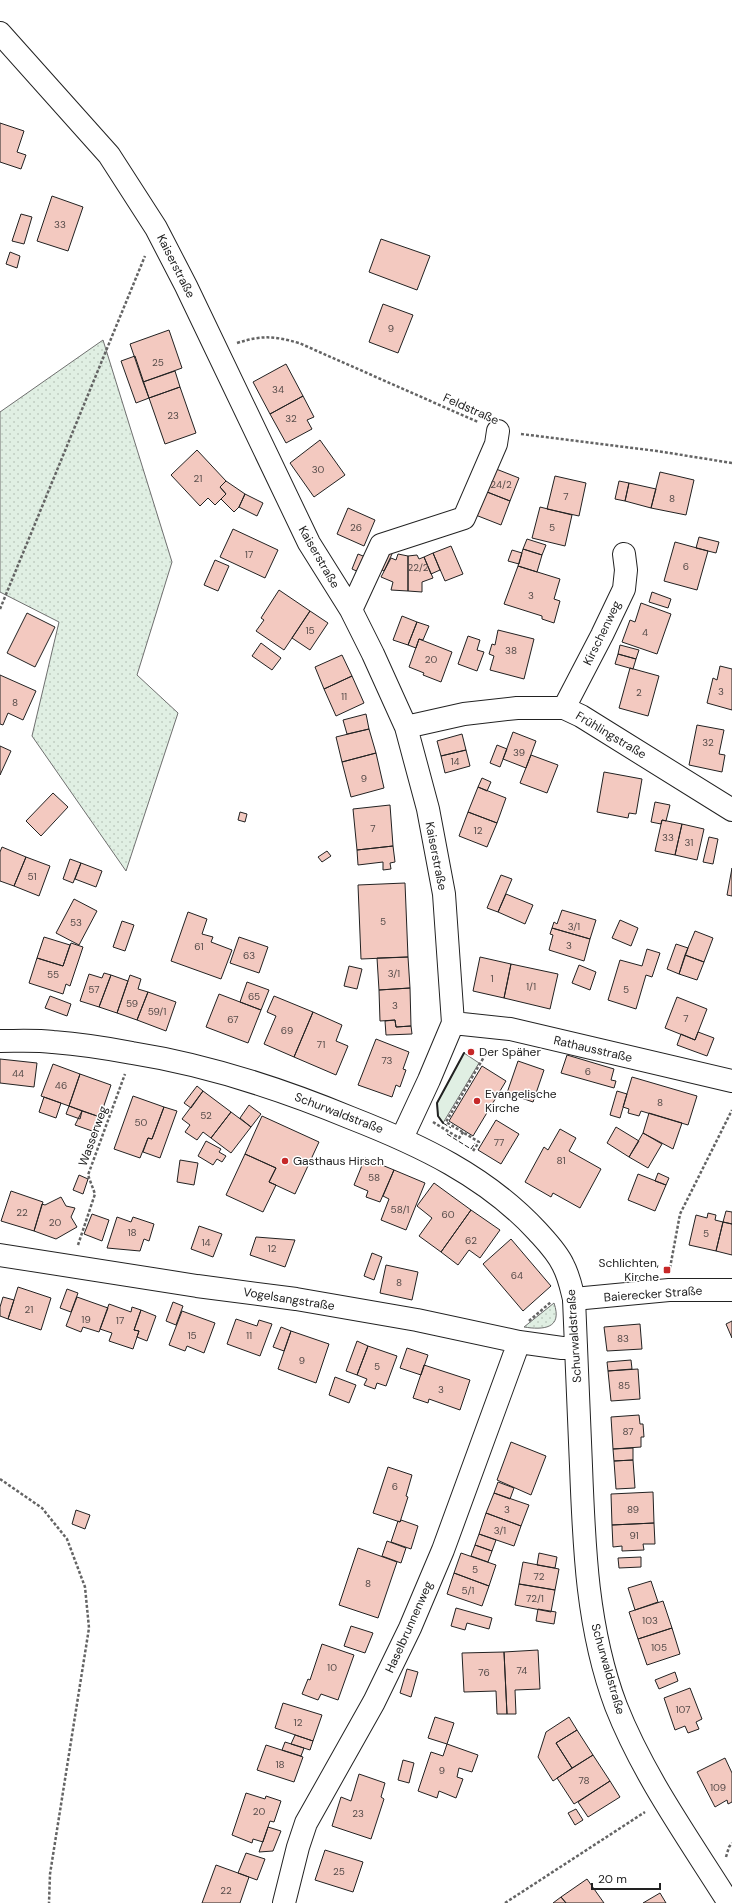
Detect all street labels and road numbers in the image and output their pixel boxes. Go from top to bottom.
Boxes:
street label: Kaiserstraße [153,231,199,301]
street label: Feldstraße [441,390,501,428]
street label: Kaiserstraße [295,523,343,591]
street label: Kirschenweg [579,598,625,668]
street label: Frühlingstraße [573,708,649,762]
street label: Kaiserstraße [422,820,451,892]
street label: Rathausstraße [552,1032,634,1066]
street label: Schurwaldstraße [292,1089,386,1137]
street label: Wasserweg [75,1103,111,1168]
street label: Baierecker Straße [603,1283,703,1305]
street label: Vogelsangstraße [242,1284,336,1314]
street label: Schurwaldstraße [563,1289,585,1383]
street label: Haselbrunnenweg [382,1578,437,1675]
street label: Schurwaldstraße [587,1622,629,1716]

